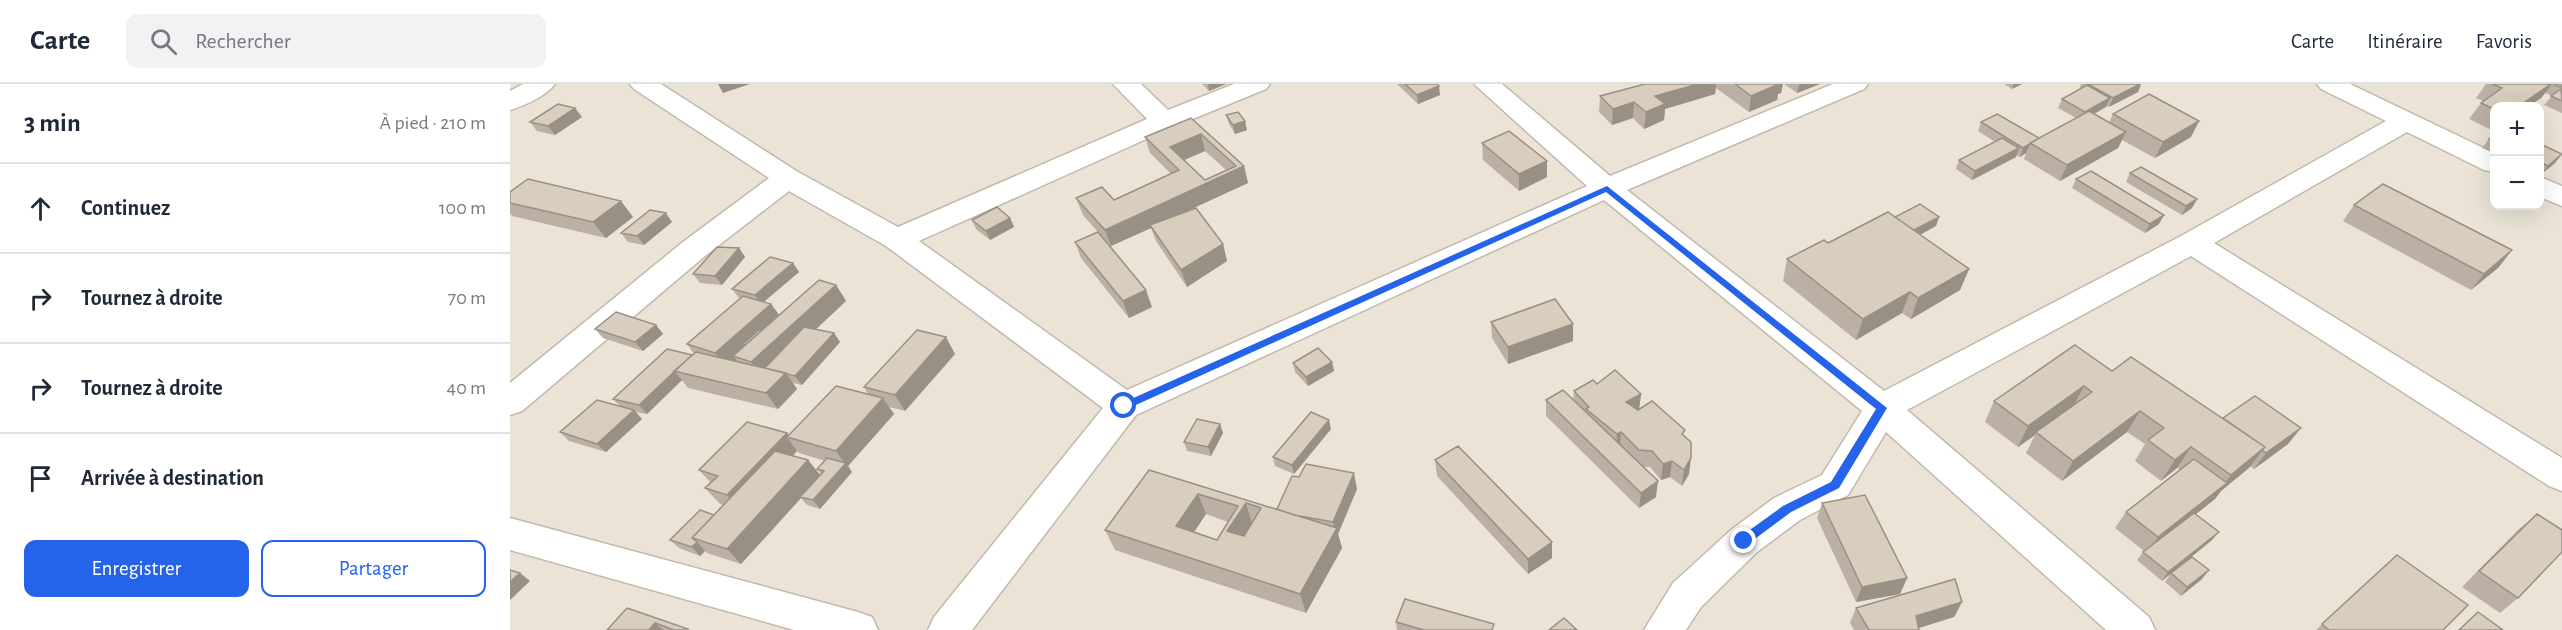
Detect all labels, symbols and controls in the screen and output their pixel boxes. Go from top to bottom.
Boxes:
search box [126,14,546,68]
icon: search [147,25,180,58]
text: Carte [30,27,90,55]
text: Rechercher [195,30,291,52]
text: Carte [2291,31,2334,52]
text: Itinéraire [2367,31,2443,52]
text: Favoris [2476,31,2532,52]
map controls [2490,102,2544,210]
button: + [2490,102,2544,156]
text: 3 min [24,110,81,136]
text: À pied · 210 m [380,113,486,133]
button: − [2490,156,2544,210]
icon: ahead [24,192,57,225]
text: Continuez [81,197,170,219]
text: 100 m [439,198,486,218]
icon: right [24,282,57,315]
text: Tournez à droite [81,287,223,309]
text: 70 m [448,288,486,308]
icon: right [24,372,57,405]
text: Tournez à droite [81,377,223,399]
text: 40 m [447,378,486,398]
route start [1110,392,1136,418]
icon: arrive [24,462,57,495]
text: Arrivée à destination [81,467,264,489]
route end [1730,527,1756,553]
button: Enregistrer [24,540,249,597]
button: Partager [261,540,486,597]

